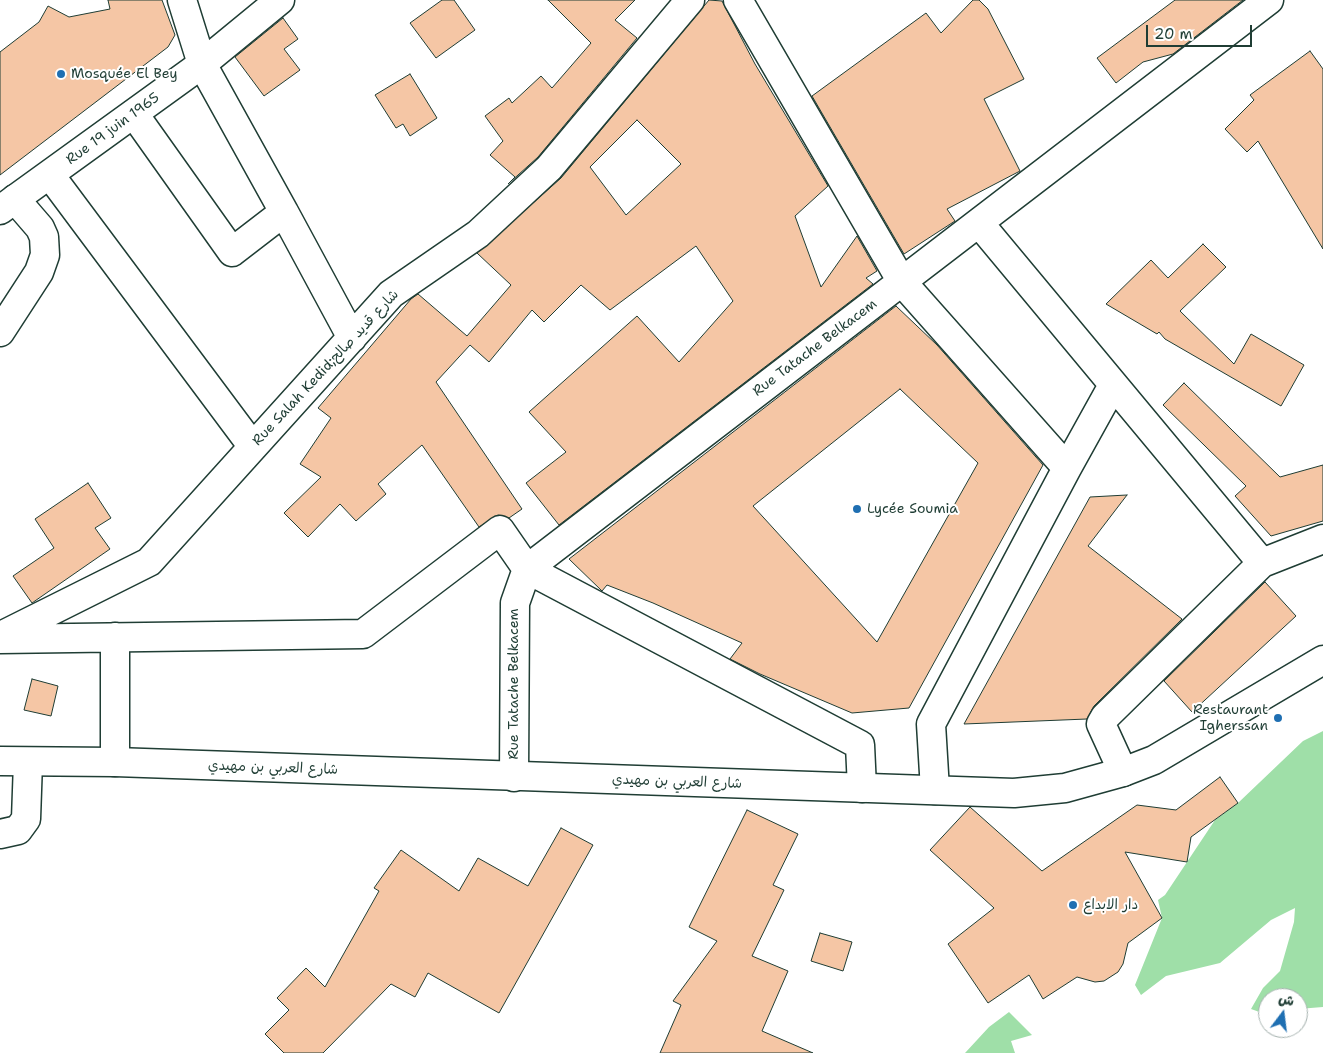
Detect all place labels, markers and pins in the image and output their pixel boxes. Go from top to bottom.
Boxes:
place label: Mosquée El Bey [71,66,178,82]
marker: Mosquée El Bey [55,68,67,80]
place label: Lycée Soumia [867,501,958,517]
marker: Lycée Soumia [851,503,863,515]
place label: Restaurant Igherssan [1193,702,1268,734]
marker: Restaurant Igherssan [1272,712,1284,724]
place label: دار الابداع [1083,897,1138,913]
marker: دار الابداع [1067,899,1079,911]

